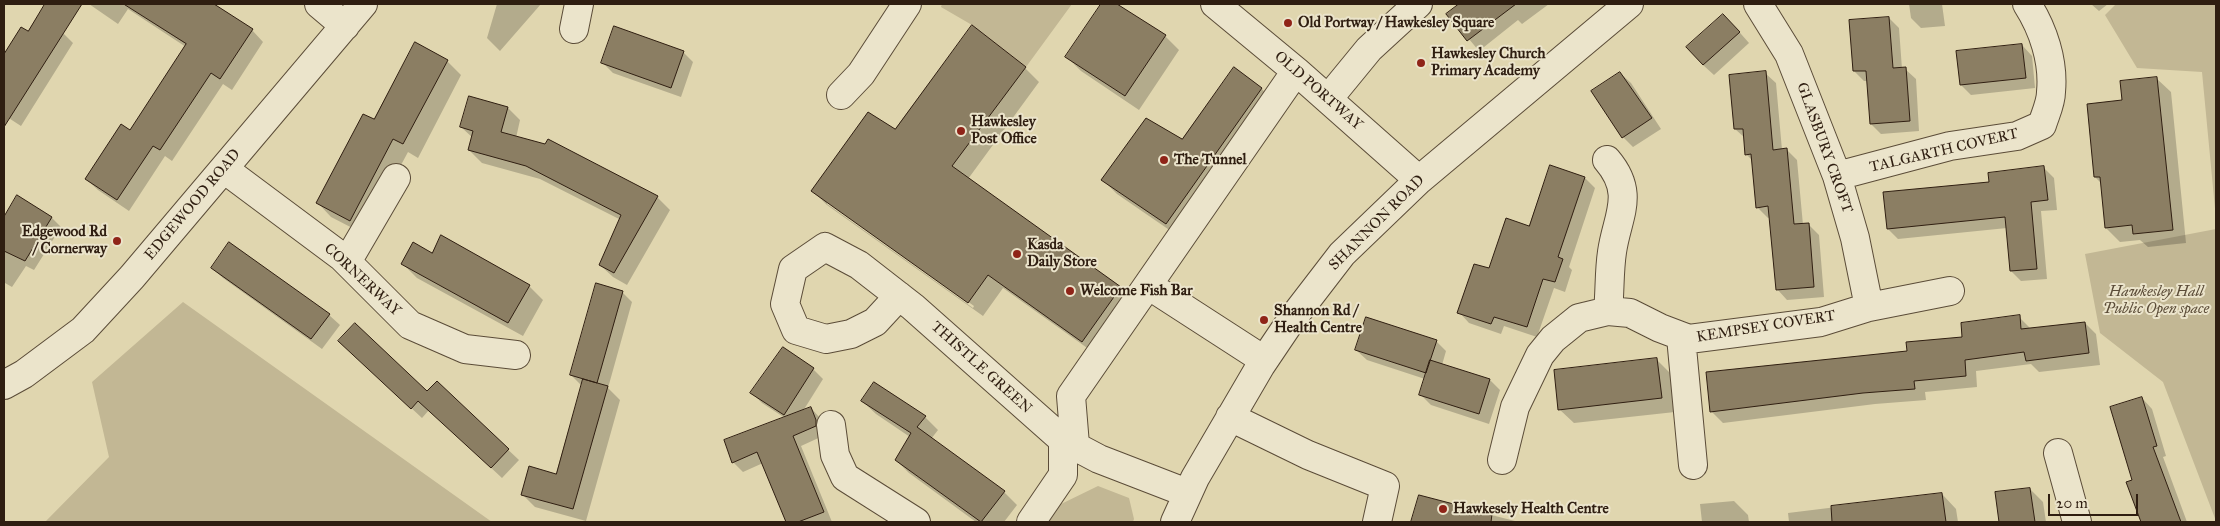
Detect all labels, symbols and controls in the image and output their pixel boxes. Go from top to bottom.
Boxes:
place label: Old Portway / Hawkesley Square [1298,14,1494,32]
marker: Old Portway / Hawkesley Square [1282,17,1294,29]
place label: Hawkesley Church Primary Academy [1431,45,1546,80]
street label: OLD PORTWAY [1270,48,1366,134]
marker: Hawkesley Church Primary Academy [1415,57,1427,69]
street label: GLASBURY CROFT [1792,80,1856,216]
place label: Hawkesley Post Office [971,113,1037,148]
marker: Hawkesley Post Office [955,125,967,137]
street label: TALGARTH COVERT [1868,125,2020,177]
street label: EDGEWOOD ROAD [141,146,245,264]
place label: The Tunnel [1174,151,1247,169]
marker: The Tunnel [1158,154,1170,166]
street label: SHANNON ROAD [1326,172,1428,274]
place label: Edgewood Rd / Cornerway [22,223,107,258]
marker: Edgewood Rd / Cornerway [111,235,123,247]
place label: Kasda Daily Store [1027,236,1097,271]
street label: CORNERWAY [320,240,404,320]
marker: Kasda Daily Store [1011,248,1023,260]
place label: Welcome Fish Bar [1080,282,1193,300]
park label: Hawkesley Hall Public Open space [2103,283,2209,318]
marker: Welcome Fish Bar [1064,285,1076,297]
place label: Shannon Rd / Health Centre [1274,302,1362,337]
street label: KEMPSEY COVERT [1695,307,1837,347]
marker: Shannon Rd / Health Centre [1258,314,1270,326]
street label: THISTLE GREEN [927,318,1035,418]
scale bar [2050,484,2140,516]
text: 20 m [2056,494,2088,512]
place label: Hawkesely Health Centre [1453,500,1609,518]
marker: Hawkesely Health Centre [1437,503,1449,515]

